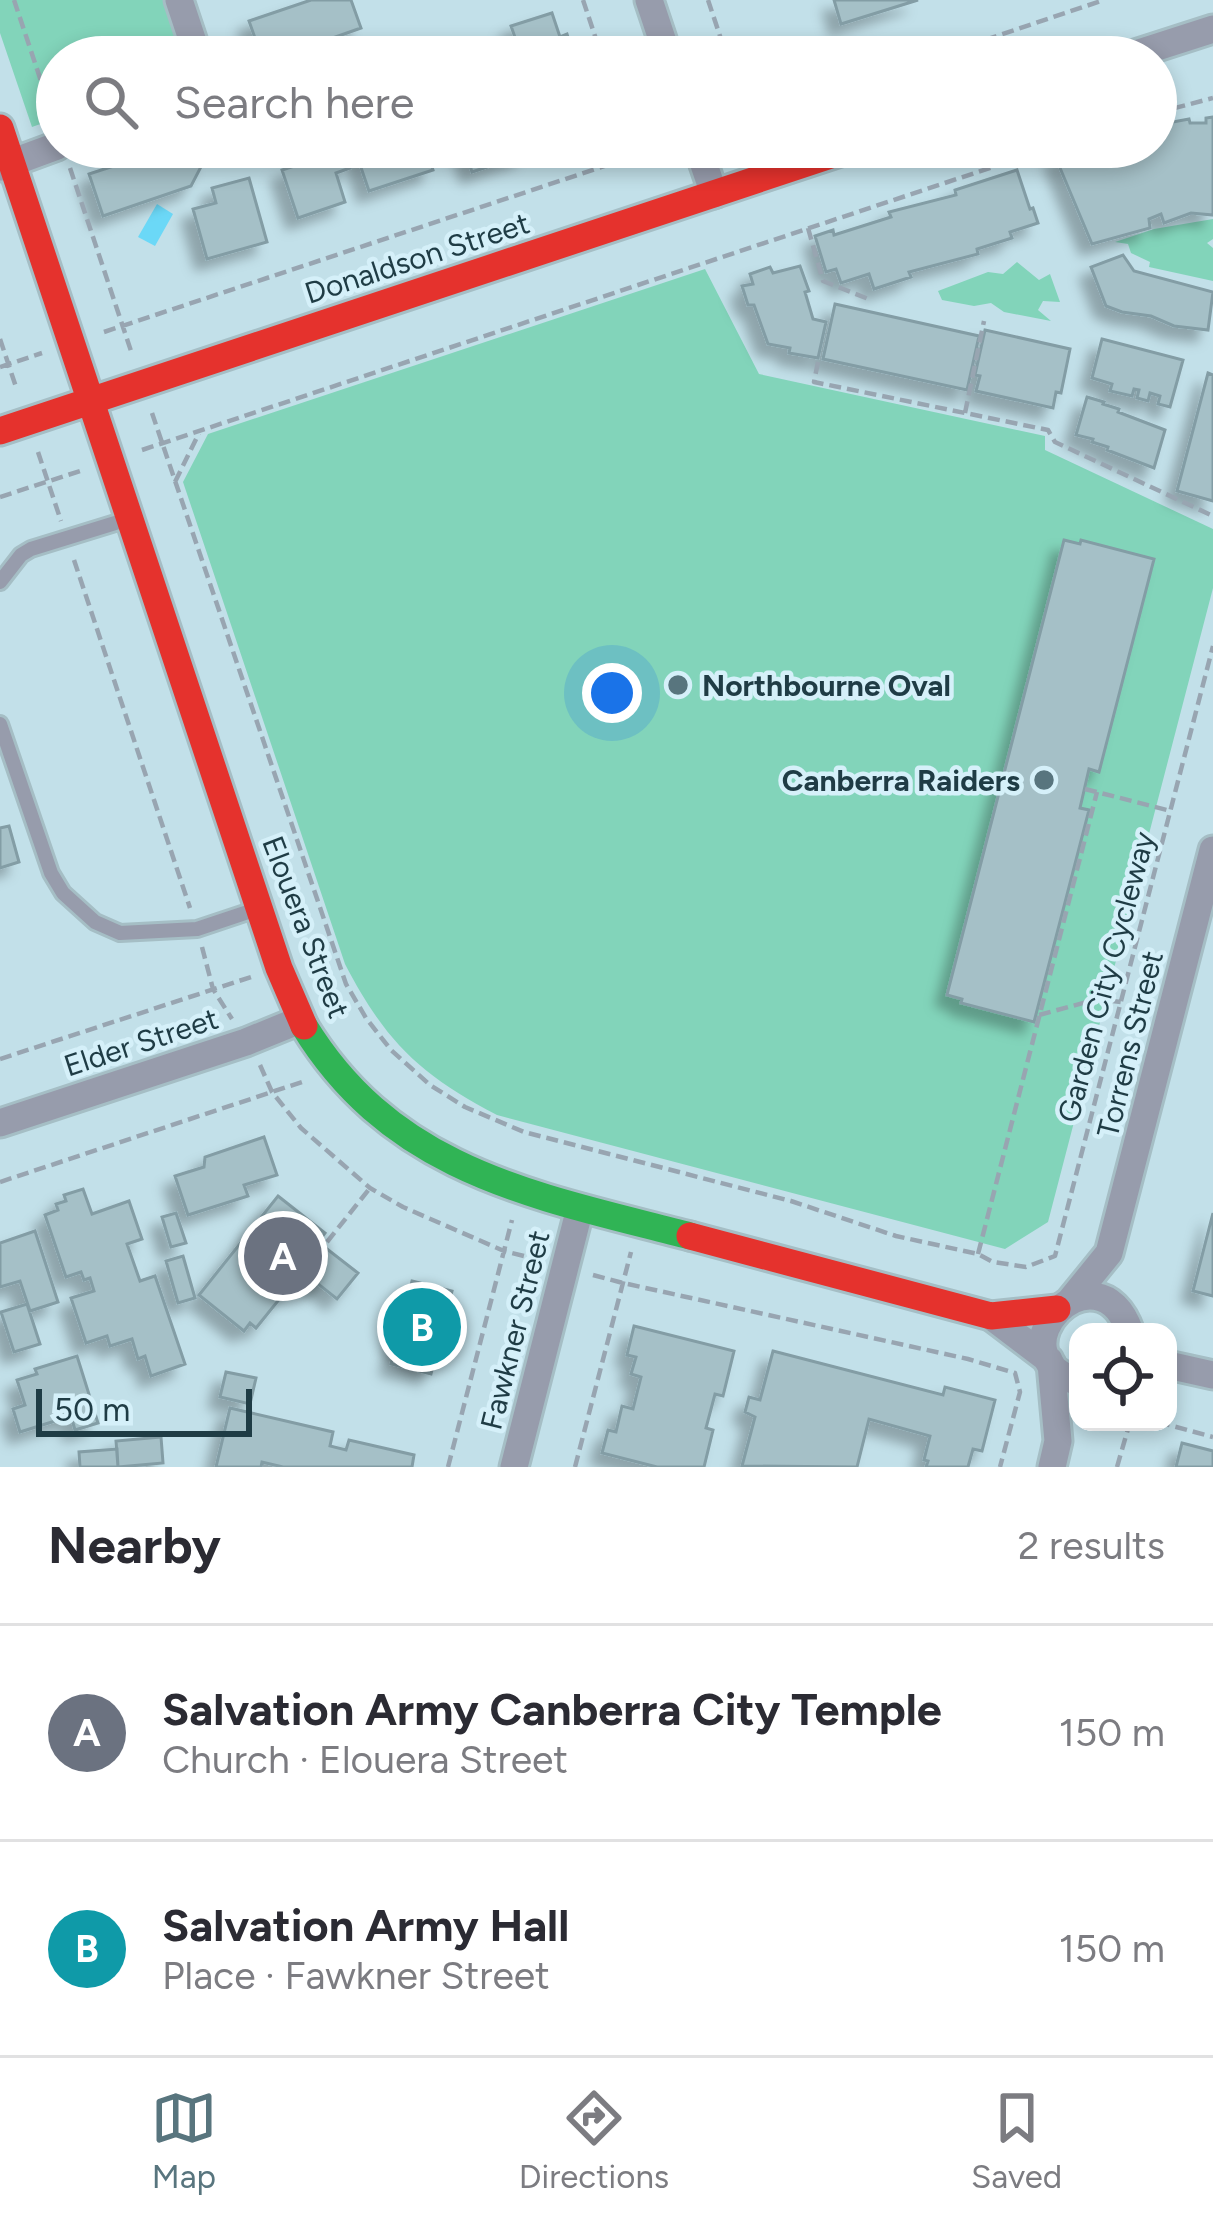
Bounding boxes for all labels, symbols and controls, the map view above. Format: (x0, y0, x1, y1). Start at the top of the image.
search box (36, 36, 1177, 168)
icon: search (78, 69, 144, 135)
text: Search here (174, 75, 414, 129)
street label: Donaldson Street (300, 204, 534, 312)
your location (582, 663, 642, 723)
place label: Northbourne Oval (702, 667, 951, 704)
marker: Northbourne Oval (665, 672, 691, 698)
place label: Canberra Raiders (782, 762, 1020, 799)
marker: Canberra Raiders (1031, 767, 1057, 793)
street label: Garden City Cycleway (1049, 827, 1163, 1126)
street label: Elouera Street (254, 831, 358, 1023)
street label: Torrens Street (1089, 947, 1171, 1141)
street label: Elder Street (59, 1000, 223, 1084)
pin: A (244, 1211, 322, 1301)
street label: Fawkner Street (472, 1227, 558, 1433)
pin: B (383, 1282, 461, 1372)
map controls (1069, 1323, 1177, 1431)
button: locate (1069, 1323, 1177, 1431)
scale bar (36, 1383, 252, 1436)
text: 50 m (54, 1390, 130, 1429)
text: Nearby (48, 1515, 221, 1576)
text: 2 results (1018, 1522, 1165, 1569)
text: Salvation Army Canberra City Temple (162, 1682, 942, 1736)
text: A (73, 1709, 101, 1756)
text: 150 m (1059, 1709, 1165, 1756)
text: Church · Elouera Street (162, 1736, 568, 1783)
text: Salvation Army Hall (162, 1898, 569, 1952)
text: B (75, 1925, 99, 1972)
text: 150 m (1059, 1925, 1165, 1972)
text: Place · Fawkner Street (162, 1952, 550, 1999)
tab: Map (151, 2085, 217, 2196)
tab: Directions (519, 2085, 669, 2196)
tab: Saved (971, 2085, 1062, 2196)

